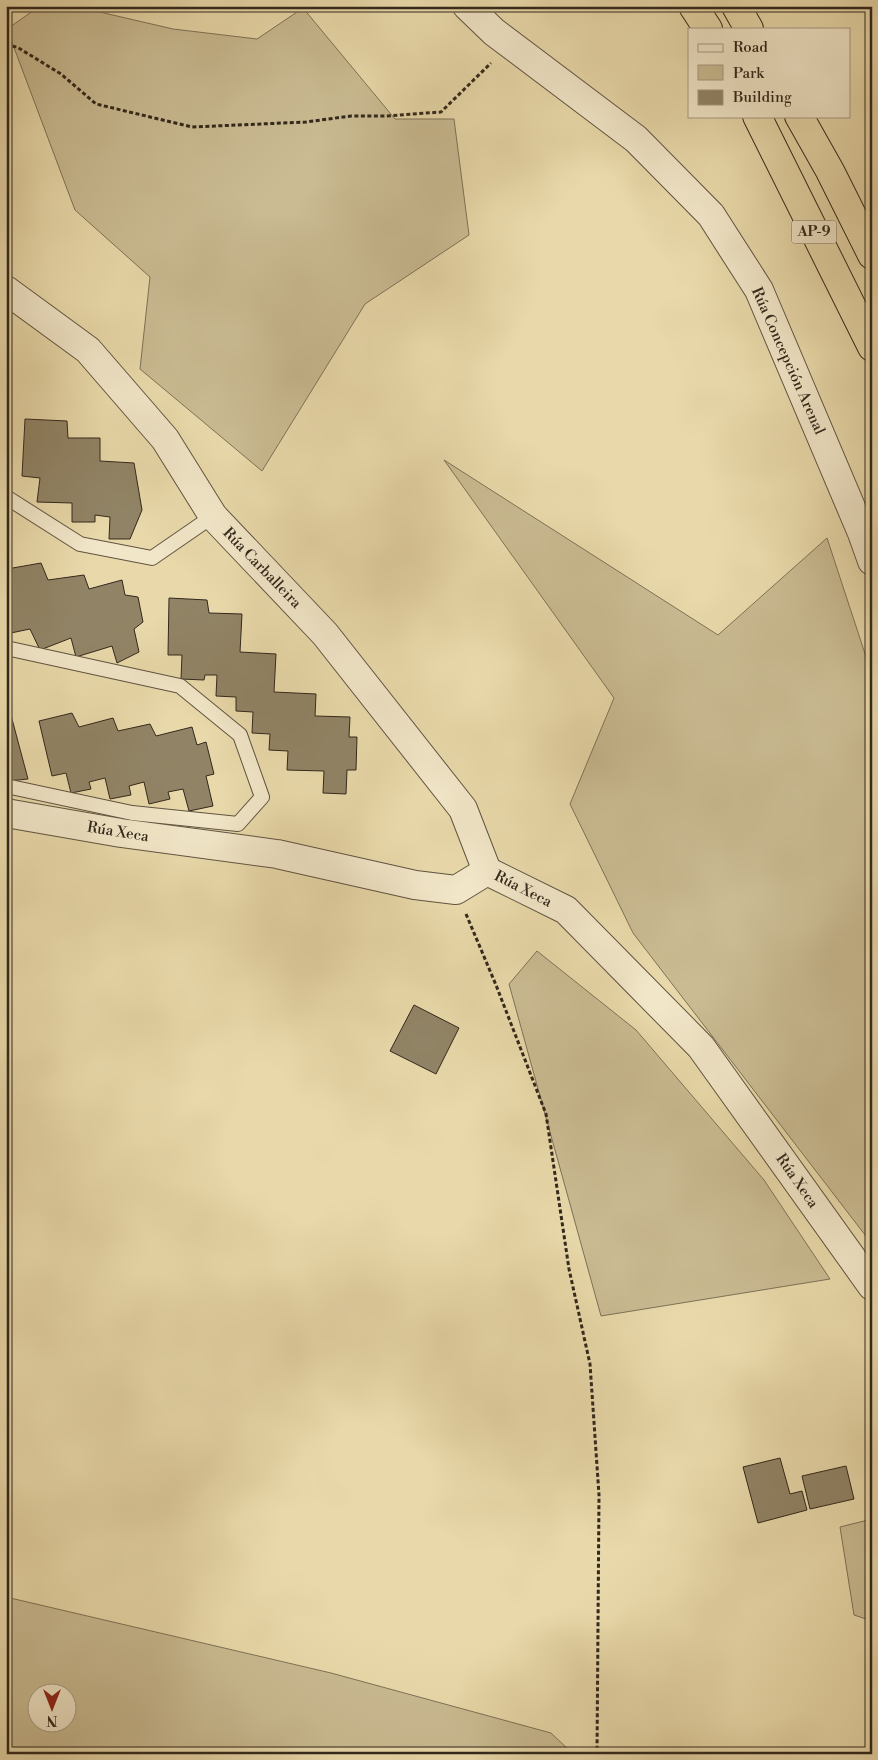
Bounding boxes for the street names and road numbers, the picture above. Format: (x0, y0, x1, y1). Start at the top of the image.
road number: AP-9 (792, 220, 836, 243)
street label: Rúa Concepción Arenal (747, 284, 829, 438)
street label: Rúa Carballeira (219, 523, 306, 613)
street label: Rúa Xeca (86, 818, 151, 846)
street label: Rúa Xeca (491, 866, 555, 912)
street label: Rúa Xeca (771, 1150, 823, 1212)

